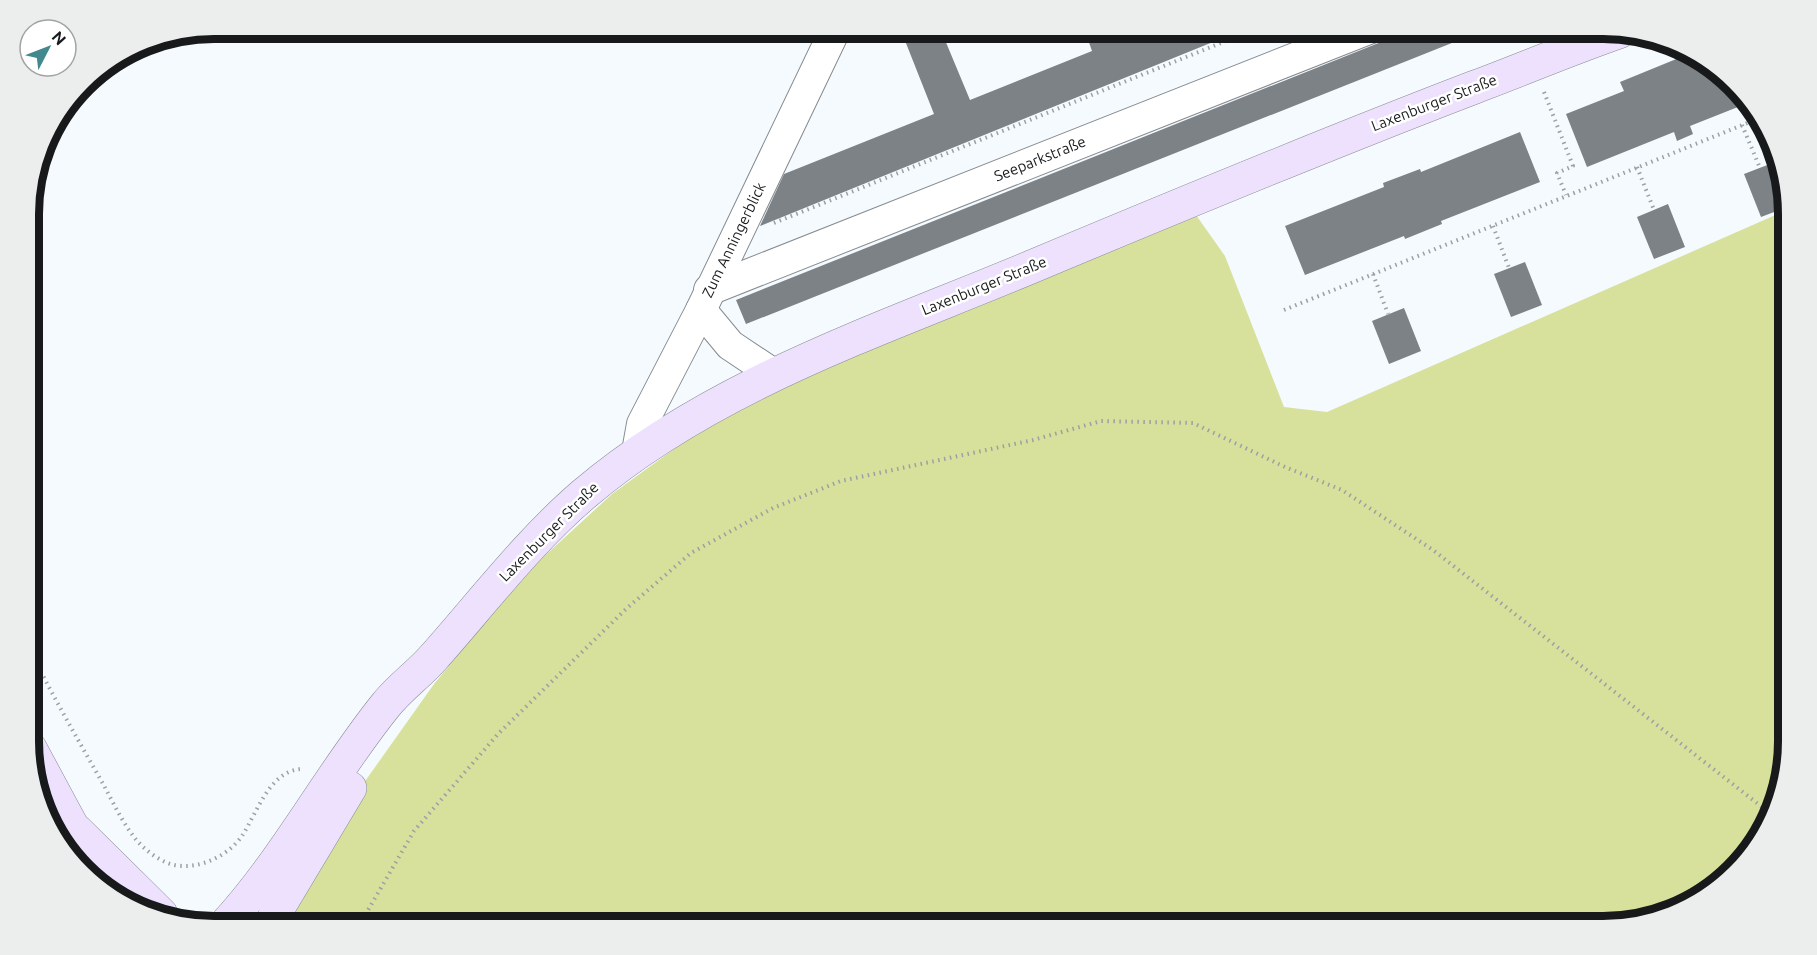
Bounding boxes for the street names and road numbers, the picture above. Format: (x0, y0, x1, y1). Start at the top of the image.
street label: Laxenburger Straße (1369, 71, 1499, 134)
street label: Seeparkstraße (992, 132, 1088, 185)
street label: Zum Anningerblick (698, 179, 769, 300)
street label: Laxenburger Straße (919, 253, 1049, 318)
street label: Laxenburger Straße (496, 479, 602, 585)

